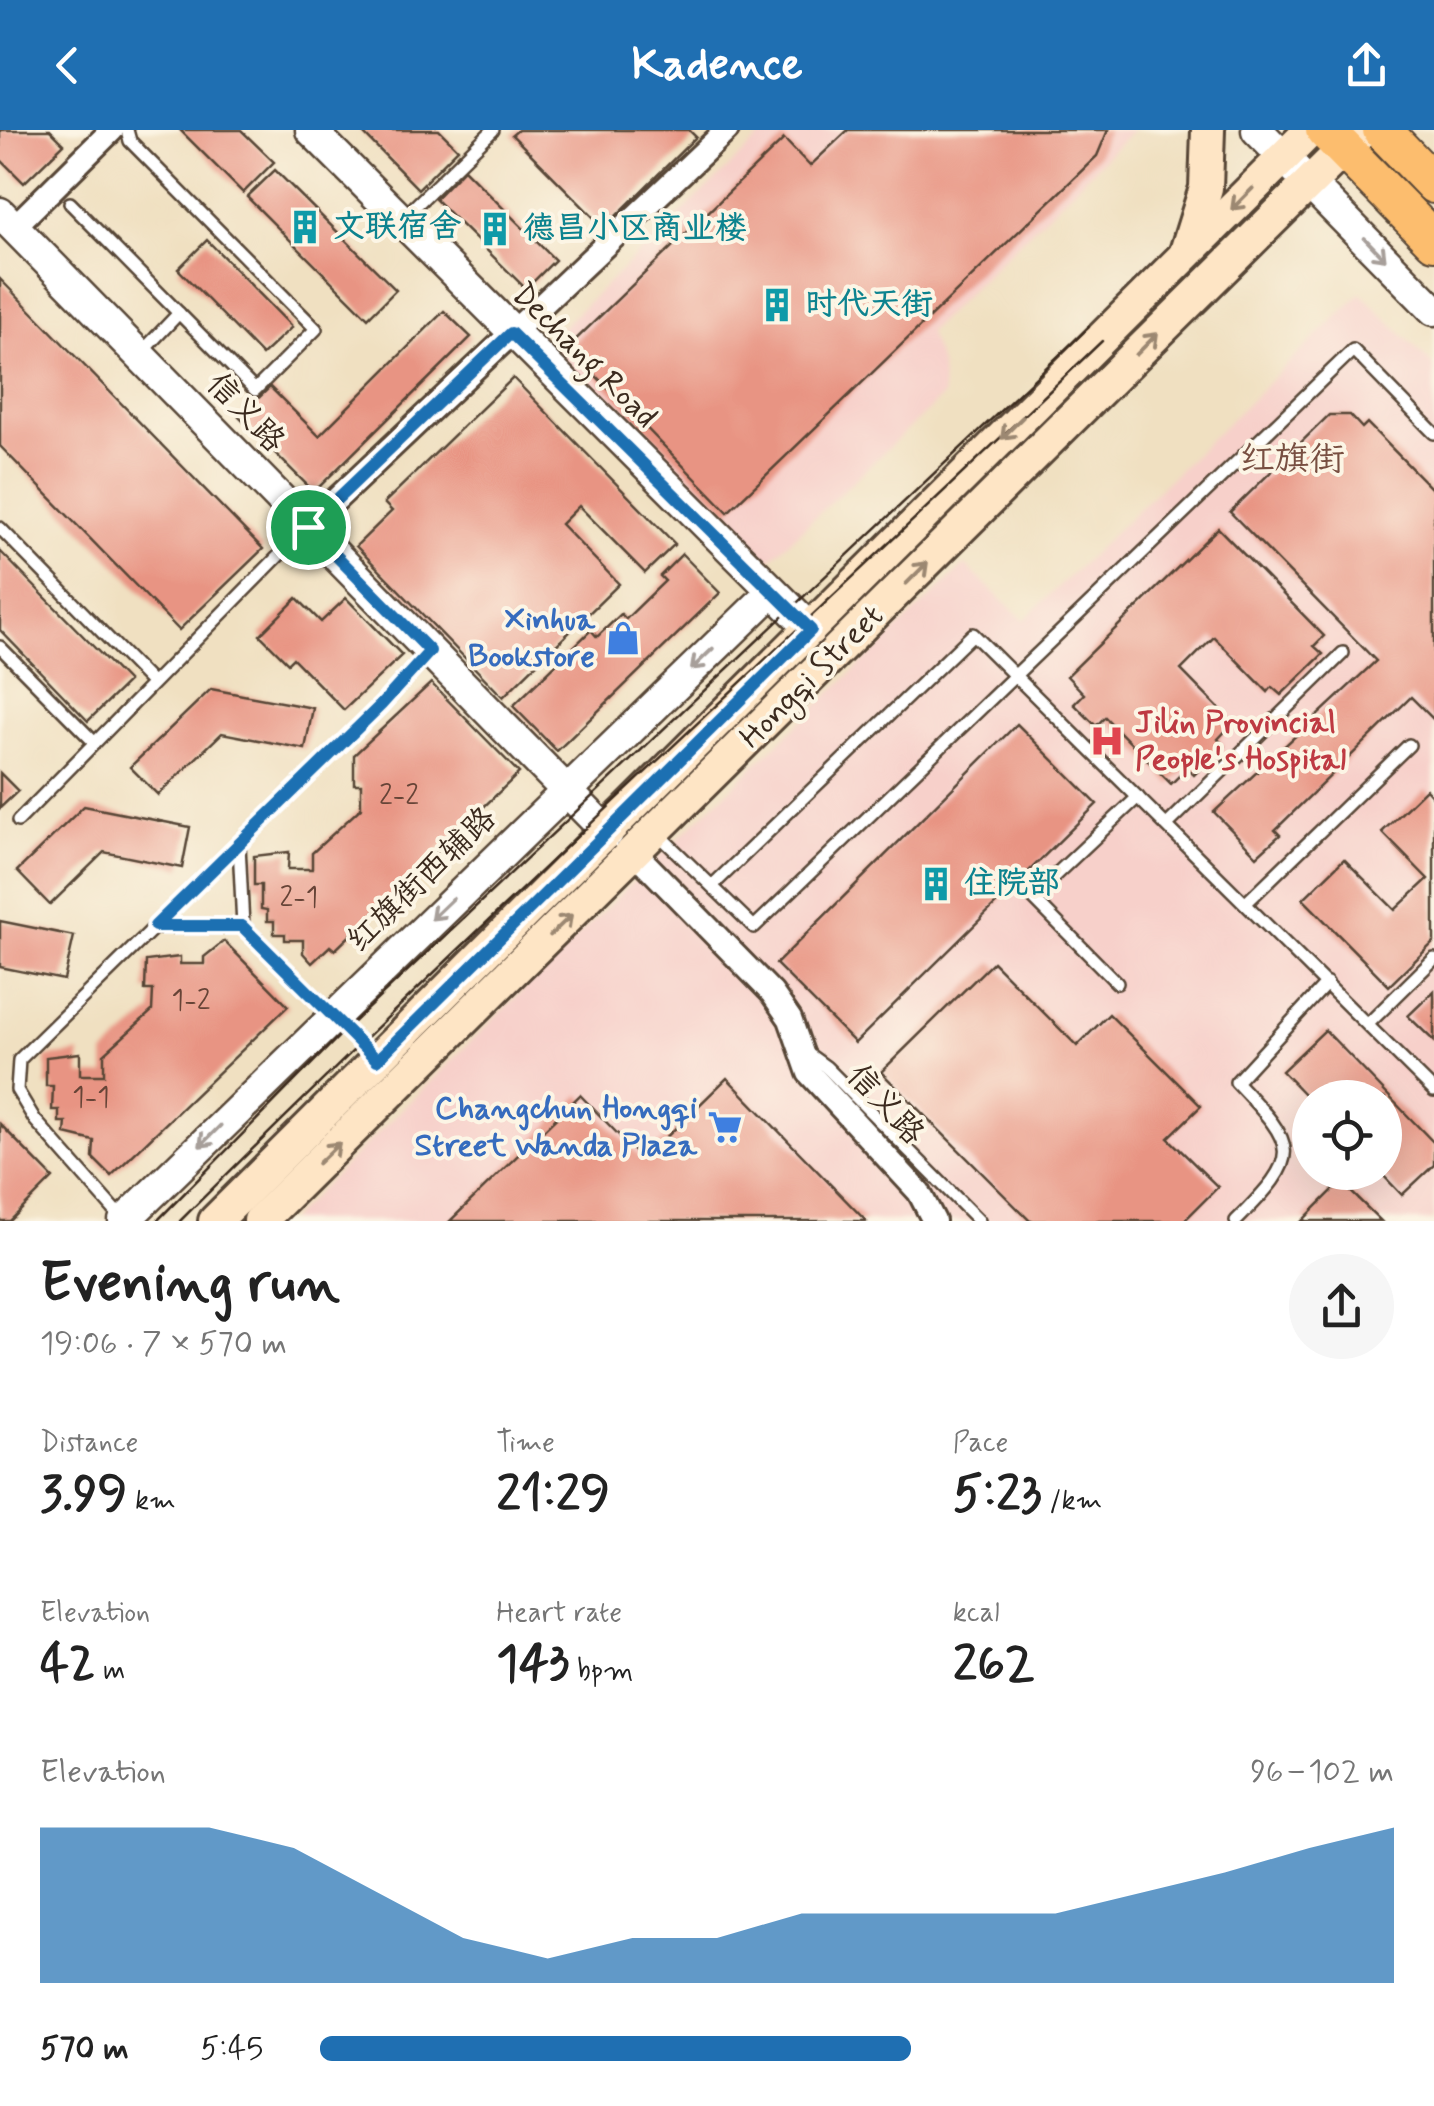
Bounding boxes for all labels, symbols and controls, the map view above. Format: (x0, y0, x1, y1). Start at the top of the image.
text: Kadence (631, 36, 803, 95)
icon: back (40, 38, 95, 93)
icon: share (1339, 38, 1394, 93)
one-way arrow (1230, 186, 1254, 210)
place label: 文联宿舍 (333, 206, 461, 248)
building icon: 文联宿舍 (286, 208, 324, 246)
place label: 德昌小区商业楼 (523, 208, 747, 250)
building icon: 德昌小区商业楼 (476, 210, 514, 248)
one-way arrow (1362, 237, 1386, 261)
street label: Dechang Road (500, 274, 666, 440)
place label: 时代天街 (805, 284, 933, 326)
building icon: 时代天街 (758, 286, 796, 324)
one-way arrow (1135, 333, 1159, 357)
street label: 信义路 (197, 364, 293, 462)
one-way arrow (1000, 416, 1024, 440)
district label: 红旗街 (1239, 437, 1345, 483)
pin (266, 485, 351, 570)
icon: arrive (281, 500, 336, 555)
one-way arrow (904, 562, 928, 586)
street label: Hongqi Street (731, 596, 895, 760)
place label: Xinhua Bookstore (468, 599, 596, 678)
shop icon: Xinhua Bookstore (604, 619, 642, 657)
one-way arrow (690, 647, 714, 671)
place label: Jilin Provincial People's Hospital (1135, 702, 1346, 781)
hospital icon: Jilin Provincial People's Hospital (1088, 722, 1126, 760)
house number: 2-2 (379, 778, 419, 815)
street label: 红旗街西辅路 (338, 798, 506, 962)
place label: 住院部 (964, 863, 1060, 905)
building icon: 住院部 (917, 865, 955, 903)
house number: 2-1 (280, 880, 318, 917)
one-way arrow (431, 897, 455, 921)
one-way arrow (549, 913, 573, 937)
house number: 1-2 (172, 983, 211, 1020)
street label: 信义路 (837, 1056, 933, 1154)
house number: 1-1 (72, 1080, 110, 1117)
map controls (1292, 1080, 1402, 1190)
button: locate (1292, 1080, 1402, 1190)
place label: Changchun Hongqi Street Wanda Plaza (415, 1088, 698, 1167)
supermarket icon: Changchun Hongqi Street Wanda Plaza (706, 1108, 744, 1146)
one-way arrow (198, 1124, 222, 1148)
one-way arrow (317, 1141, 341, 1165)
text: Evening run (40, 1249, 340, 1321)
button: share (1289, 1254, 1394, 1359)
text: 19:06 · 7 × 570 m (40, 1323, 287, 1365)
text: Distance (40, 1425, 138, 1462)
text: Time (496, 1425, 555, 1462)
text: Pace (953, 1425, 1008, 1462)
text: 3.99 (40, 1462, 127, 1528)
text: 21:29 (496, 1462, 610, 1528)
text: 5:23 (953, 1462, 1042, 1528)
text: km (127, 1483, 176, 1520)
text: /km (1042, 1483, 1102, 1520)
text: Elevation (40, 1595, 150, 1632)
text: Heart rate (496, 1595, 622, 1632)
text: kcal (953, 1595, 1000, 1632)
text: 42 (40, 1632, 96, 1698)
text: 143 (496, 1632, 569, 1698)
text: 262 (953, 1632, 1035, 1698)
text: m (96, 1653, 125, 1690)
text: bpm (569, 1653, 633, 1690)
text: Elevation (40, 1751, 166, 1793)
text: 96–102 m (1250, 1751, 1394, 1793)
text: 570 m (40, 2028, 129, 2070)
text: 5:45 (200, 2028, 263, 2070)

